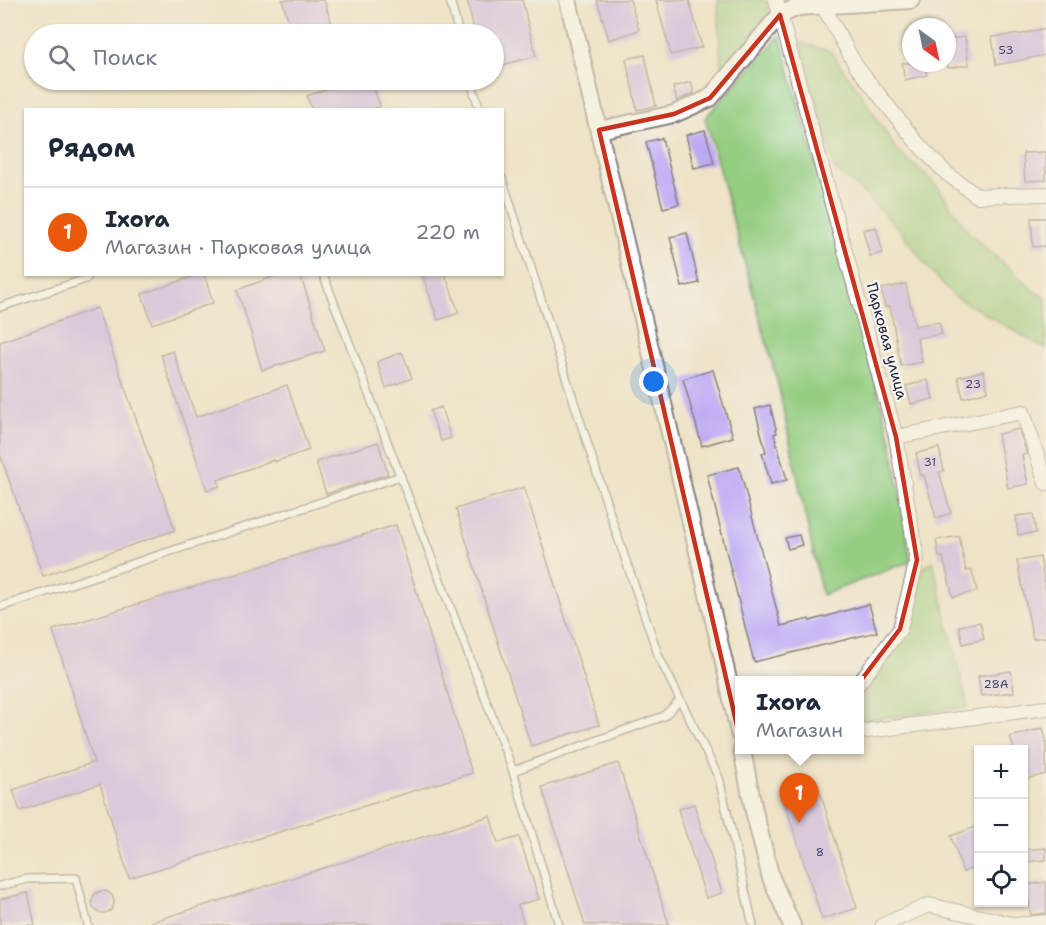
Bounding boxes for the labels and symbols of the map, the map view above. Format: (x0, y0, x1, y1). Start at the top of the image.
north arrow (902, 18, 956, 72)
house number: 53 (998, 42, 1014, 58)
street label: Парковая улица (862, 280, 912, 402)
your location (639, 367, 668, 396)
house number: 23 (965, 376, 981, 392)
house number: 31 (924, 454, 936, 470)
house number: 28А (983, 676, 1009, 692)
pin: 1 (780, 774, 818, 823)
house number: 8 (816, 844, 824, 860)

